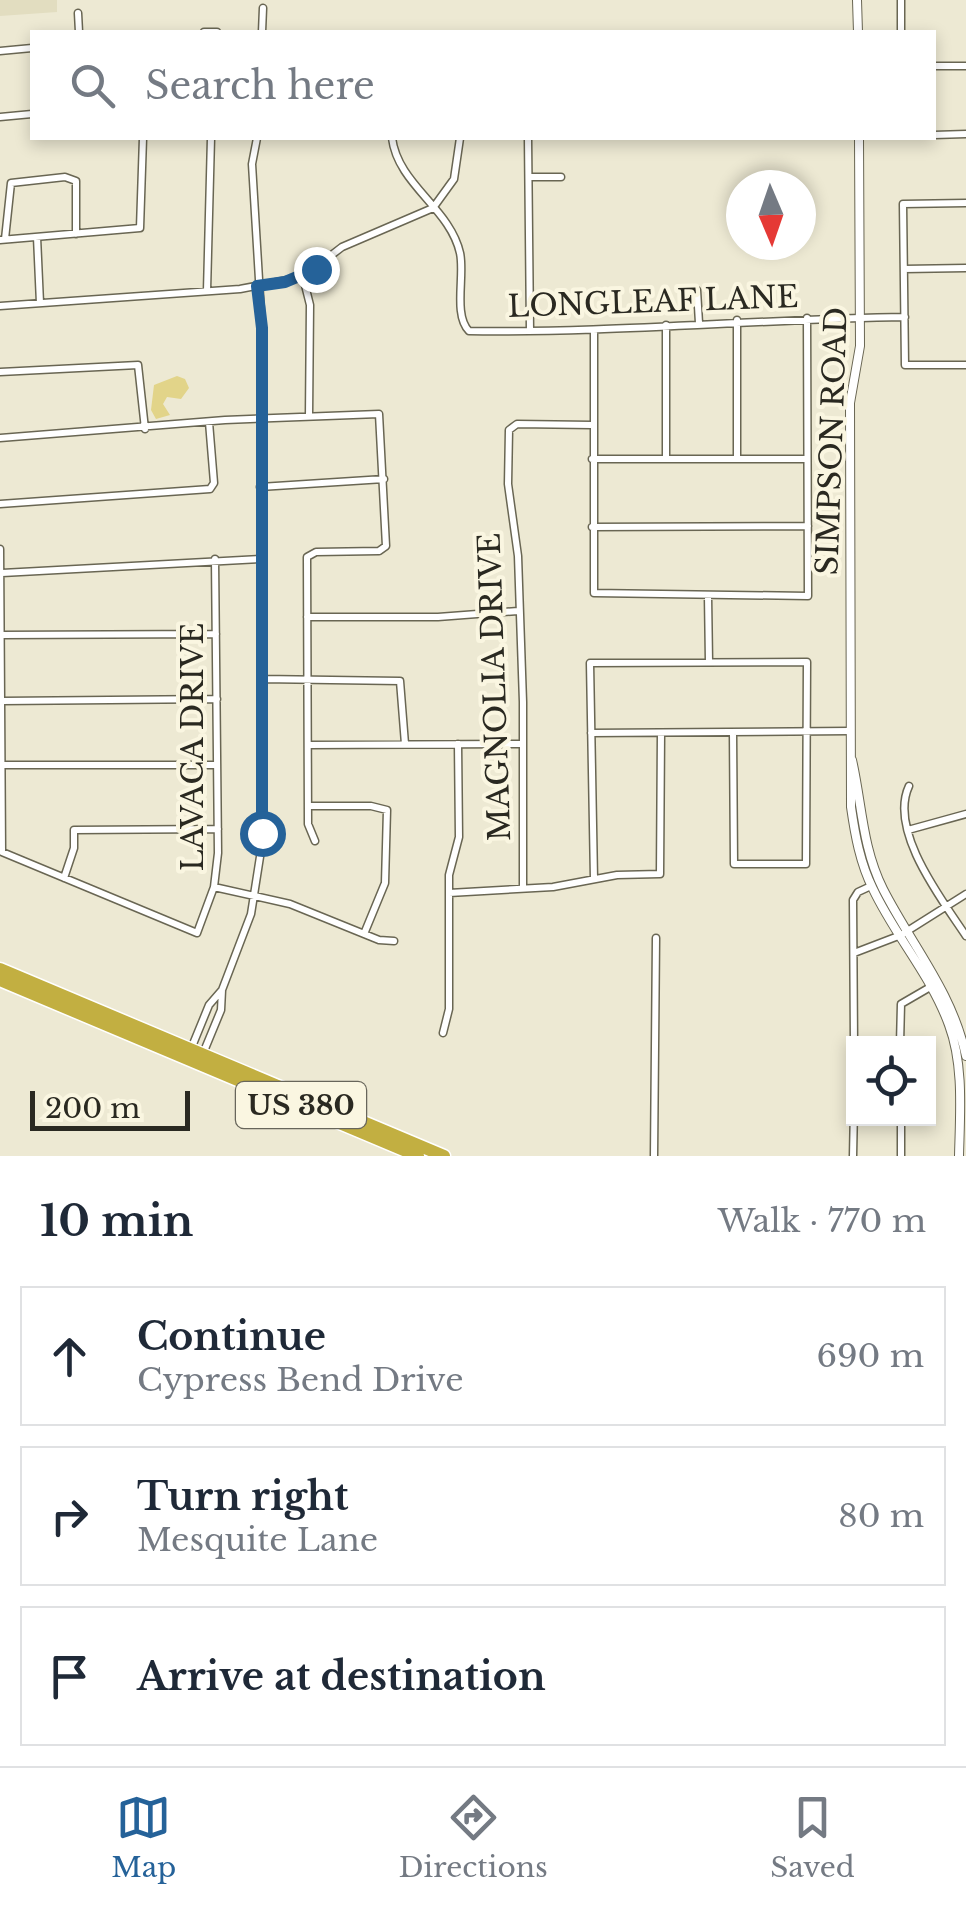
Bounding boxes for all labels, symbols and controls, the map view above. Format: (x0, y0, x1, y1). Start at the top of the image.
search box (30, 30, 936, 140)
icon: search (65, 58, 120, 113)
text: Search here (145, 62, 375, 109)
north arrow (726, 170, 816, 260)
route end (294, 247, 340, 293)
street label: LONGLEAF LANE (507, 278, 799, 325)
street label: SIMPSON ROAD (808, 306, 855, 576)
street label: MAGNOLIA DRIVE (471, 532, 518, 842)
street label: LAVACA DRIVE (174, 623, 211, 871)
route start (240, 811, 286, 857)
map controls (846, 1036, 936, 1126)
button: locate (846, 1036, 936, 1126)
road number: US 380 (236, 1082, 366, 1128)
scale bar (30, 1086, 190, 1130)
text: 200 m (45, 1091, 140, 1126)
text: 10 min (40, 1195, 193, 1247)
text: Walk · 770 m (718, 1201, 926, 1241)
text: Continue (137, 1313, 326, 1360)
icon: ahead (42, 1329, 97, 1384)
text: 690 m (816, 1336, 924, 1376)
text: Cypress Bend Drive (137, 1360, 464, 1400)
text: Turn right (137, 1473, 348, 1520)
icon: right (42, 1489, 97, 1544)
text: 80 m (838, 1496, 924, 1536)
text: Mesquite Lane (137, 1520, 378, 1560)
icon: arrive (42, 1649, 97, 1704)
text: Arrive at destination (137, 1653, 546, 1700)
tab: Map (111, 1790, 176, 1885)
tab: Directions (399, 1790, 548, 1885)
tab: Saved (770, 1790, 855, 1885)

